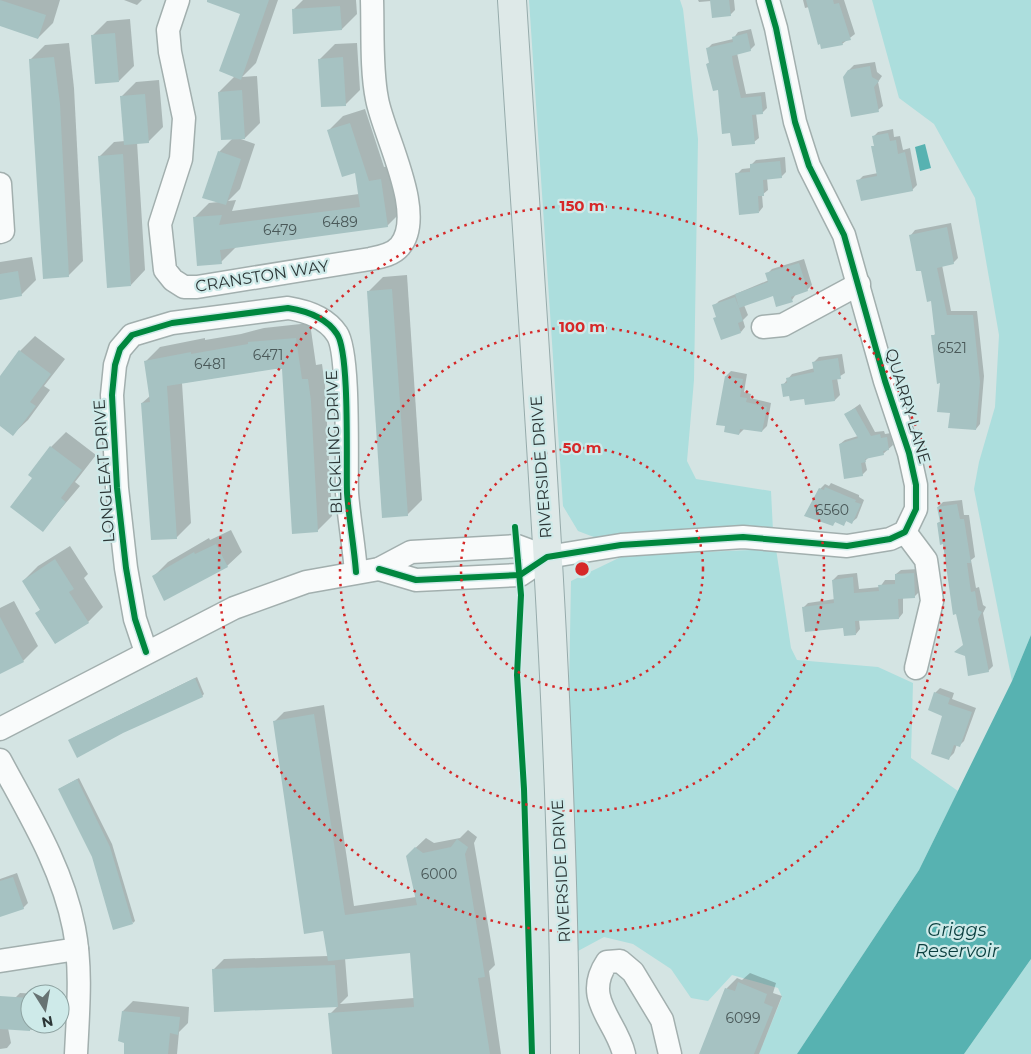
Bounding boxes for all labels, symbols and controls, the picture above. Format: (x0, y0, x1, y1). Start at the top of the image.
text: 150 m (560, 196, 604, 215)
house number: 6489 (322, 213, 358, 231)
house number: 6479 (263, 221, 297, 239)
street label: CRANSTON WAY (194, 256, 331, 296)
text: 100 m (559, 317, 605, 336)
house number: 6521 (937, 339, 967, 357)
house number: 6471 (253, 346, 283, 364)
street label: QUARRY LANE (881, 346, 935, 466)
house number: 6481 (194, 355, 226, 373)
street label: BLICKLING DRIVE (322, 370, 346, 514)
street label: RIVERSIDE DRIVE (527, 395, 555, 539)
street label: LONGLEAT DRIVE (90, 399, 118, 543)
text: 50 m (562, 438, 602, 457)
house number: 6560 (815, 501, 849, 519)
centre of rings (573, 560, 591, 578)
street label: RIVERSIDE DRIVE (548, 799, 574, 943)
house number: 6000 (421, 865, 457, 883)
water label: Griggs Reservoir (915, 919, 1000, 962)
north arrow (20, 984, 70, 1034)
house number: 6099 (726, 1009, 760, 1027)
text: N (40, 1012, 55, 1032)

